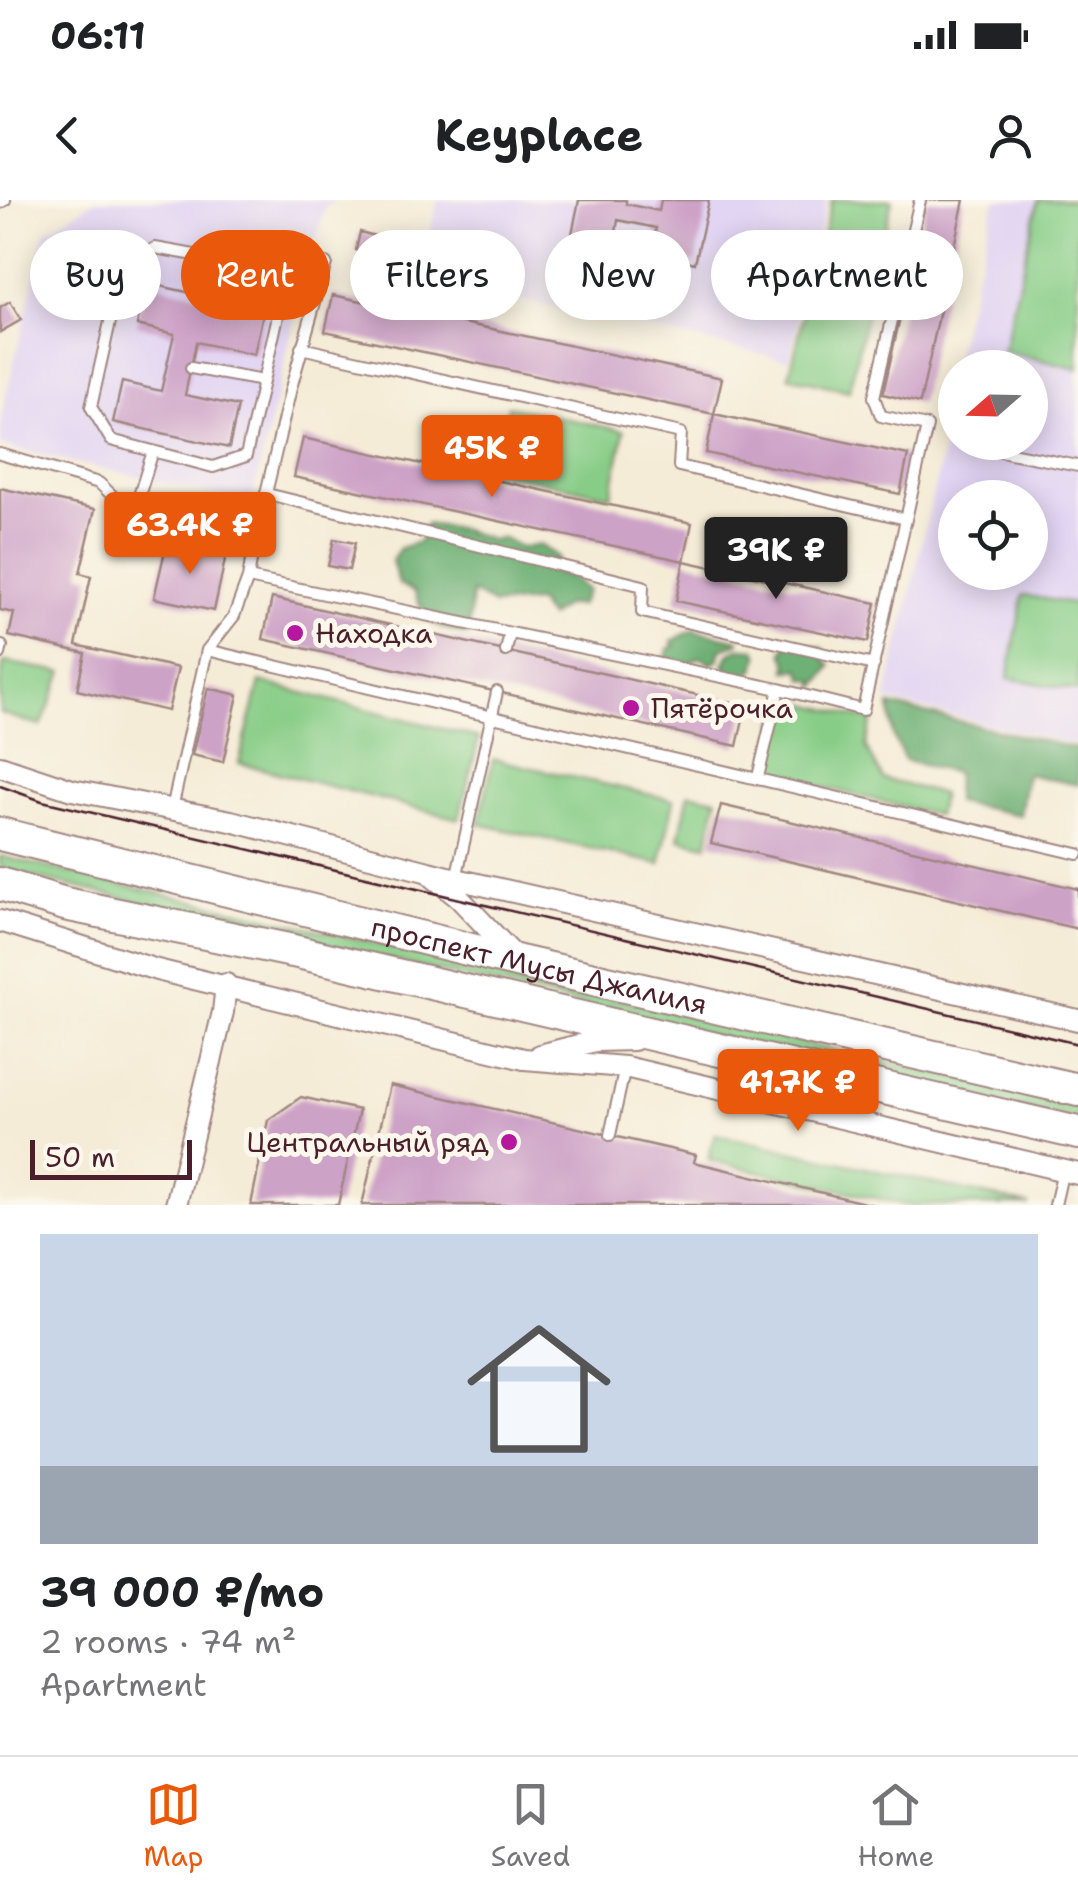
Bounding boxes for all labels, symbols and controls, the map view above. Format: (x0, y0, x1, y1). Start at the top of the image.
text: 06:11 (50, 10, 146, 61)
text: Keyplace (435, 105, 643, 165)
icon: back (40, 108, 95, 163)
icon: person (983, 108, 1038, 163)
chip: Buy (30, 230, 161, 320)
chip: Rent (181, 230, 330, 320)
chip: Filters (350, 230, 525, 320)
chip: New (545, 230, 691, 320)
chip: Apartment (711, 230, 963, 320)
north arrow (938, 350, 1048, 460)
map controls (938, 350, 1048, 590)
pin: 45K ₽ (422, 415, 562, 500)
text: 45K ₽ (444, 426, 540, 469)
button: locate (938, 480, 1048, 590)
pin: 63.4K ₽ (98, 492, 282, 577)
text: 63.4K ₽ (126, 503, 254, 546)
pin: 39K ₽ (706, 517, 846, 602)
text: 39K ₽ (726, 528, 826, 571)
place label: Находка (315, 614, 432, 652)
marker: Находка (284, 622, 306, 644)
place label: Пятёрочка (651, 689, 793, 727)
marker: Пятёрочка (620, 697, 642, 719)
street label: проспект Мусы Джалиля (367, 907, 711, 1023)
pin: 41.7K ₽ (706, 1049, 890, 1134)
text: 41.7K ₽ (740, 1060, 856, 1103)
place label: Центральный ряд (246, 1123, 489, 1161)
marker: Центральный ряд (498, 1131, 520, 1153)
scale bar (30, 1135, 192, 1180)
text: 50 m (45, 1138, 115, 1176)
icon: home (449, 1299, 629, 1479)
text: 39 000 ₽/mo (40, 1564, 324, 1620)
text: 2 rooms · 74 m² (40, 1620, 296, 1663)
text: Apartment (40, 1663, 207, 1706)
tab: Map (144, 1777, 204, 1875)
tab: Saved (491, 1777, 570, 1875)
tab: Home (857, 1777, 934, 1875)

